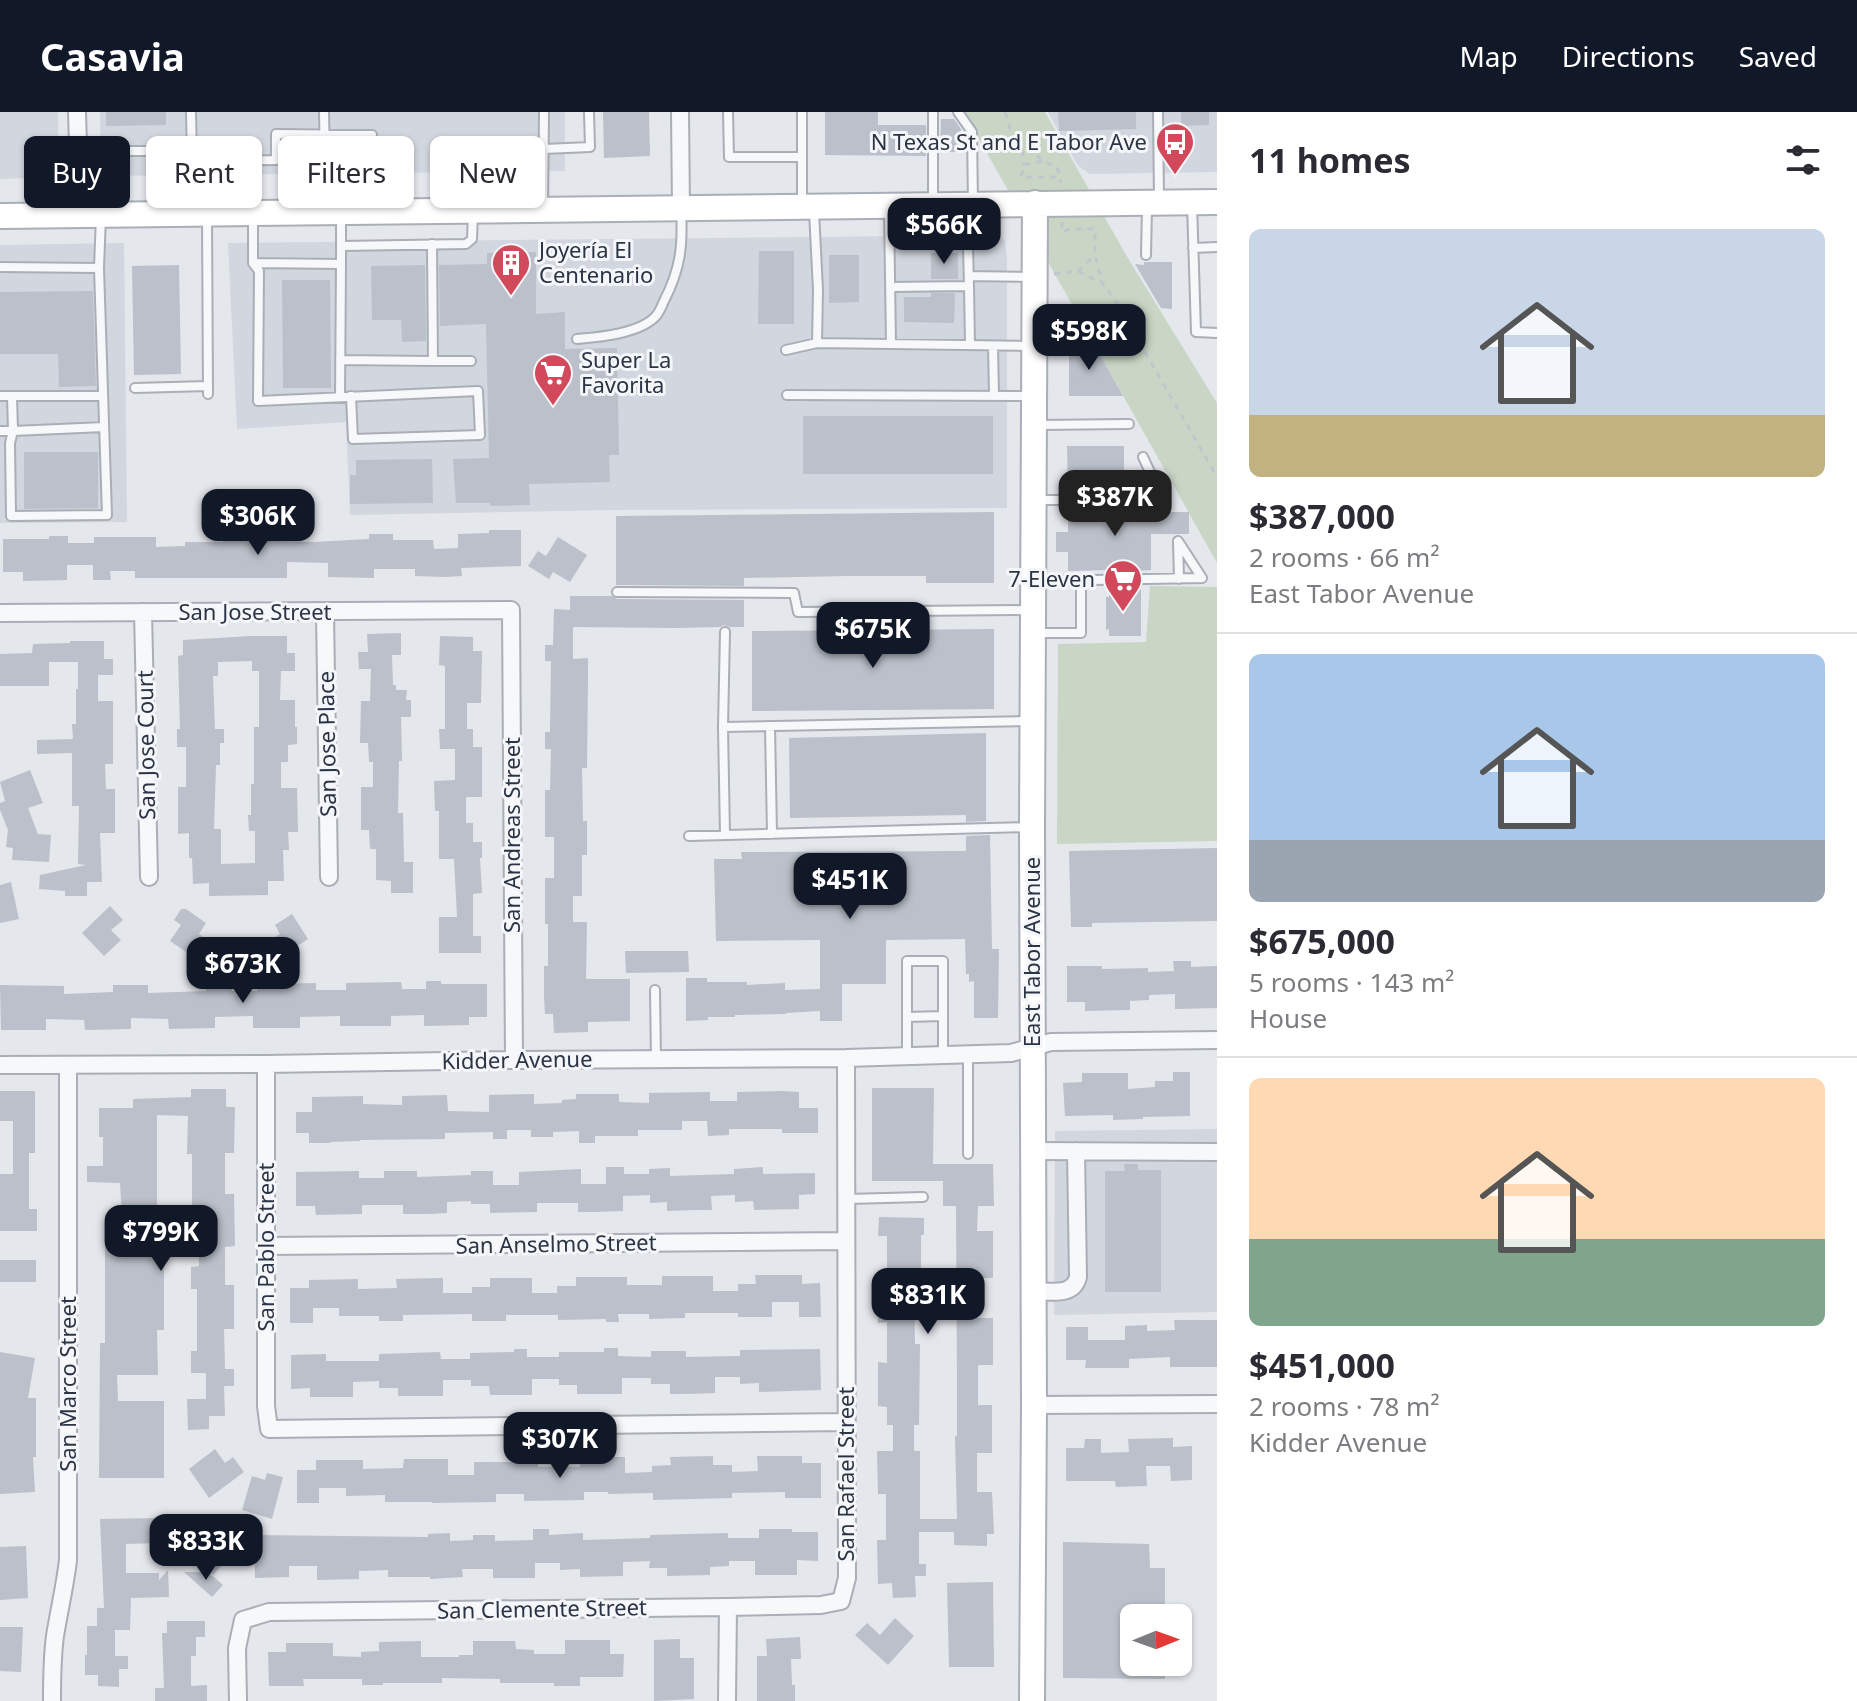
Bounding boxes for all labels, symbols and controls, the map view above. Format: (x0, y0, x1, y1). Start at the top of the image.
text: Casavia (40, 30, 185, 82)
text: Map (1459, 37, 1518, 75)
text: Directions (1562, 37, 1695, 75)
text: Saved (1739, 37, 1817, 75)
bus stop icon: N Texas St and E Tabor Ave (1154, 121, 1196, 176)
place label: N Texas St and E Tabor Ave (871, 126, 1147, 156)
chip: Buy (24, 136, 130, 208)
chip: Rent (146, 136, 262, 208)
chip: Filters (278, 136, 414, 208)
chip: New (430, 136, 545, 208)
text: 11 homes (1249, 137, 1411, 183)
icon: filters (1781, 138, 1825, 182)
pin: $566K (888, 198, 1000, 266)
text: $566K (906, 206, 982, 242)
place label: Joyería El Centenario (537, 234, 653, 289)
building icon: Joyería El Centenario (490, 242, 532, 297)
icon: home (1465, 281, 1609, 425)
pin: $598K (1033, 304, 1145, 372)
text: $598K (1051, 312, 1127, 348)
place label: Super La Favorita (581, 344, 671, 399)
supermarket icon: Super La Favorita (532, 352, 574, 407)
pin: $387K (1059, 470, 1171, 538)
text: $387K (1077, 478, 1153, 514)
pin: $306K (202, 489, 314, 557)
text: $387,000 (1249, 493, 1395, 539)
text: $306K (220, 497, 296, 533)
text: 2 rooms · 66 m² (1249, 539, 1439, 575)
supermarket icon: 7-Eleven (1102, 558, 1144, 613)
place label: 7-Eleven (1008, 563, 1095, 593)
text: East Tabor Avenue (1249, 575, 1474, 611)
street label: San Jose Street (178, 596, 332, 626)
pin: $675K (817, 602, 929, 670)
text: $675K (835, 610, 911, 646)
street label: San Jose Court (129, 670, 161, 820)
street label: San Jose Place (310, 671, 342, 817)
icon: home (1465, 706, 1609, 850)
street label: San Andreas Street (496, 737, 526, 933)
pin: $451K (794, 853, 906, 921)
street label: East Tabor Avenue (1016, 857, 1046, 1047)
text: $451K (812, 861, 888, 897)
text: $675,000 (1249, 918, 1395, 964)
pin: $673K (187, 937, 299, 1005)
text: $673K (205, 945, 281, 981)
text: 5 rooms · 143 m² (1249, 964, 1454, 1000)
text: House (1249, 1000, 1327, 1036)
street label: Kidder Avenue (441, 1043, 593, 1075)
icon: home (1465, 1130, 1609, 1274)
street label: San Pablo Street (250, 1162, 280, 1332)
pin: $799K (105, 1205, 217, 1273)
text: $799K (123, 1213, 199, 1249)
street label: San Anselmo Street (455, 1226, 657, 1260)
pin: $831K (872, 1268, 984, 1336)
text: $831K (890, 1276, 966, 1312)
street label: San Marco Street (52, 1296, 82, 1472)
text: $451,000 (1249, 1342, 1395, 1388)
street label: San Rafael Street (830, 1386, 860, 1561)
text: 2 rooms · 78 m² (1249, 1388, 1439, 1424)
pin: $307K (504, 1412, 616, 1480)
text: $307K (522, 1420, 598, 1456)
text: Kidder Avenue (1249, 1424, 1427, 1460)
pin: $833K (150, 1514, 262, 1582)
text: $833K (168, 1522, 244, 1558)
street label: San Clemente Street (437, 1591, 647, 1625)
north arrow (1120, 1604, 1192, 1676)
map controls (1120, 1604, 1192, 1676)

